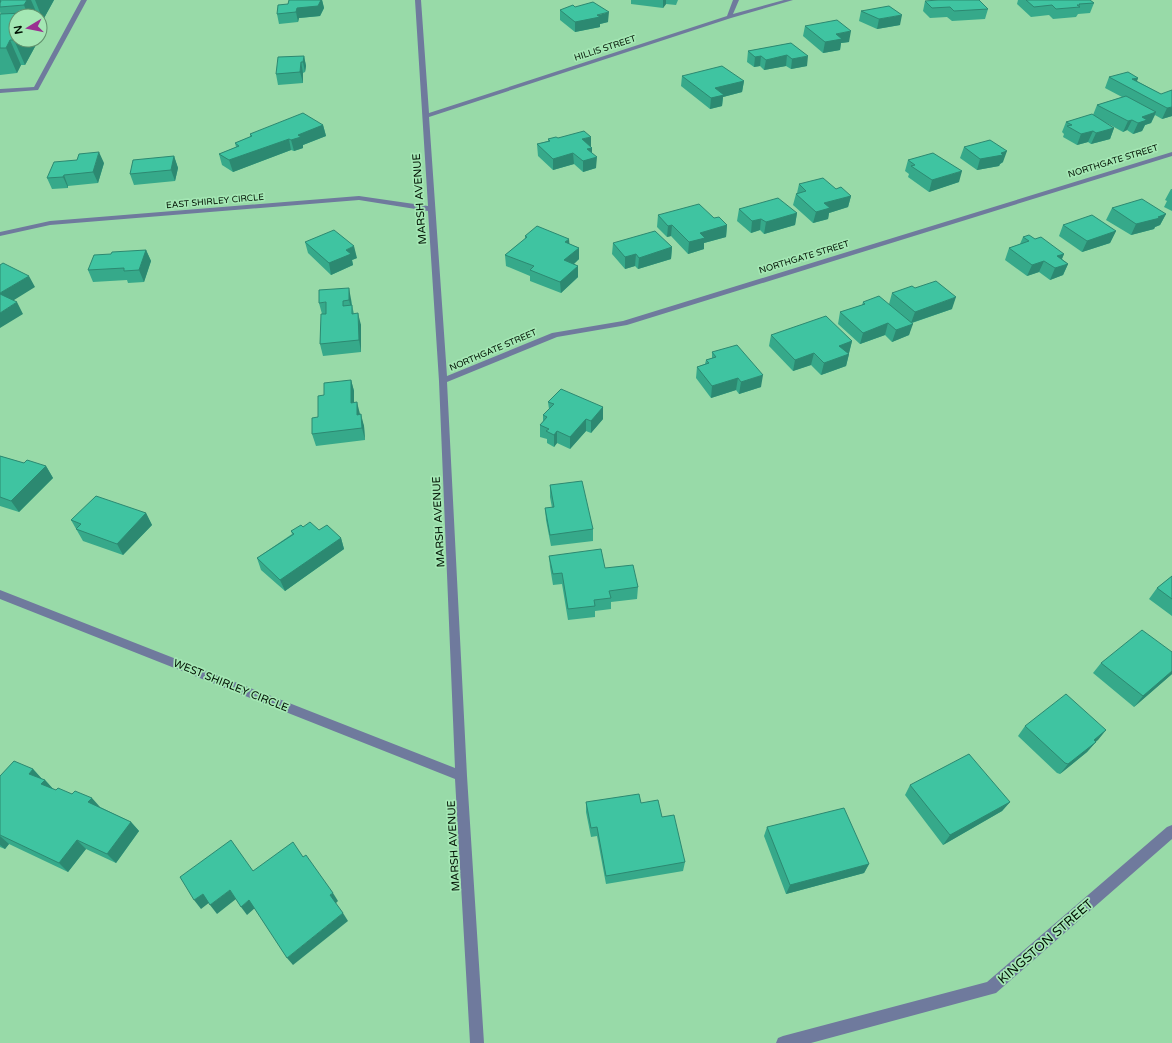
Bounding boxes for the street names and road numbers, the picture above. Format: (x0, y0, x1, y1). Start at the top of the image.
street label: HILLIS STREET (573, 33, 638, 64)
street label: NORTHGATE STREET (1067, 142, 1160, 180)
street label: MARSH AVENUE (410, 153, 429, 245)
street label: EAST SHIRLEY CIRCLE (166, 192, 265, 211)
street label: NORTHGATE STREET (758, 238, 851, 276)
street label: NORTHGATE STREET (448, 327, 539, 374)
street label: MARSH AVENUE (430, 476, 447, 568)
street label: WEST SHIRLEY CIRCLE (171, 656, 290, 715)
street label: MARSH AVENUE (445, 800, 462, 892)
street label: KINGSTON STREET (995, 896, 1097, 988)

